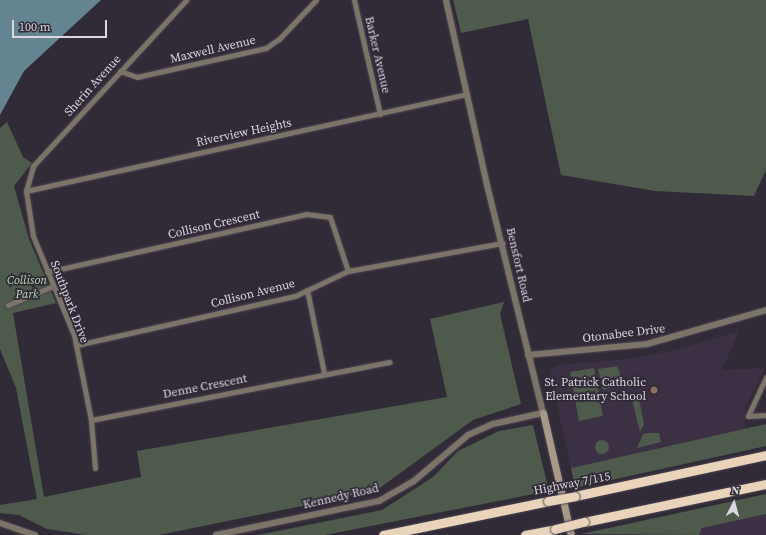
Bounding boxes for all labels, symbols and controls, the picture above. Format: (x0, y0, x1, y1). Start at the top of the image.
scale bar (14, 12, 109, 38)
street label: Barker Avenue (361, 15, 393, 95)
text: 100 m (19, 19, 51, 35)
street label: Maxwell Avenue (169, 33, 257, 67)
street label: Sherin Avenue (62, 52, 124, 120)
street label: Riverview Heights (195, 116, 293, 150)
street label: Collison Crescent (167, 207, 261, 243)
street label: Bensfort Road (502, 226, 534, 304)
street label: Southpark Drive (47, 259, 91, 345)
park label: Collison Park (7, 274, 47, 302)
street label: Collison Avenue (210, 277, 296, 311)
street label: Otonabee Drive (582, 322, 666, 346)
street label: Denne Crescent (162, 372, 248, 402)
place label: St. Patrick Catholic Elementary School (545, 376, 646, 404)
marker: St. Patrick Catholic Elementary School (649, 385, 659, 395)
street label: Highway 7/115 (532, 470, 612, 498)
street label: Kennedy Road (302, 481, 380, 513)
north arrow (714, 483, 754, 523)
text: N (731, 483, 740, 498)

